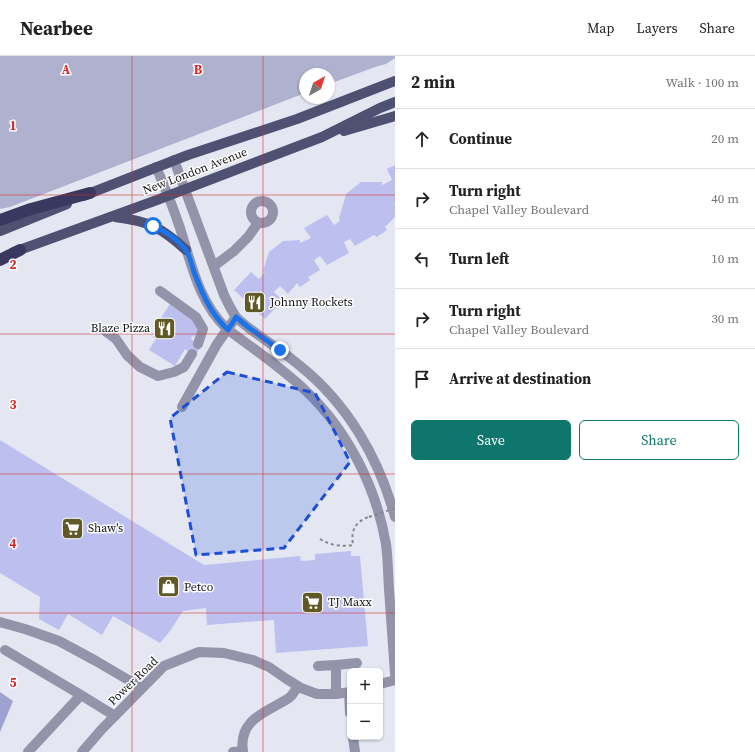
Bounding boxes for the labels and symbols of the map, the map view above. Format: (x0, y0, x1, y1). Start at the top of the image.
text: A (62, 61, 71, 78)
text: B (194, 61, 203, 78)
north arrow (299, 68, 335, 104)
text: 1 (9, 117, 17, 134)
street label: New London Avenue (141, 144, 249, 198)
route start (144, 217, 162, 235)
text: 2 (9, 256, 17, 273)
restaurant icon: Johnny Rockets (241, 289, 267, 315)
place label: Johnny Rockets (269, 294, 353, 310)
restaurant icon: Blaze Pizza (152, 315, 178, 341)
place label: Blaze Pizza (91, 320, 151, 336)
route end (271, 341, 289, 359)
text: 3 (9, 396, 17, 413)
supermarket icon: Shaw's (59, 515, 85, 541)
place label: Shaw's (88, 520, 123, 536)
text: 4 (9, 535, 17, 552)
shop icon: Petco (155, 574, 181, 600)
place label: Petco (184, 579, 214, 595)
supermarket icon: TJ Maxx (299, 589, 325, 615)
place label: TJ Maxx (328, 594, 373, 610)
street label: Power Road (105, 653, 162, 709)
text: 5 (9, 674, 17, 691)

